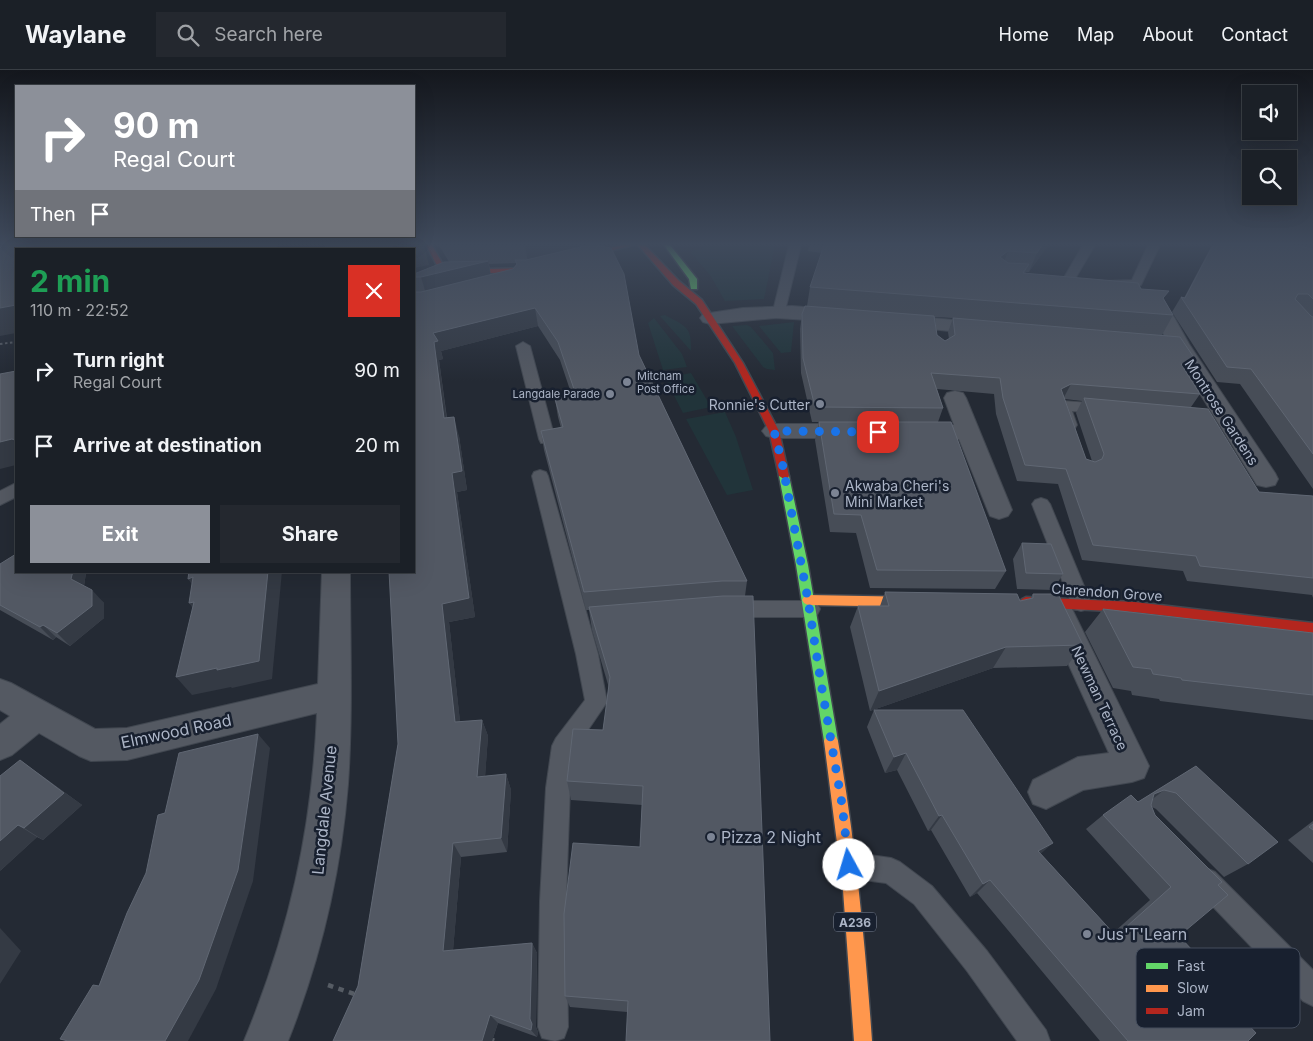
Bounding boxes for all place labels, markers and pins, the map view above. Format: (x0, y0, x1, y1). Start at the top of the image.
place label: Mitcham Post Office (637, 369, 695, 396)
marker: Mitcham Post Office (621, 376, 633, 388)
place label: Langdale Parade (513, 387, 600, 401)
marker: Langdale Parade (604, 388, 616, 400)
place label: Ronnie's Cutter (709, 396, 810, 413)
marker: Ronnie's Cutter (814, 398, 826, 410)
pin (857, 411, 899, 453)
place label: Akwaba Cheri's Mini Market (845, 477, 949, 510)
marker: Akwaba Cheri's Mini Market (829, 487, 841, 499)
place label: Pizza 2 Night (721, 827, 821, 847)
marker: Pizza 2 Night (705, 831, 717, 843)
place label: Jus'T'Learn (1097, 924, 1187, 944)
marker: Jus'T'Learn (1081, 928, 1093, 940)

